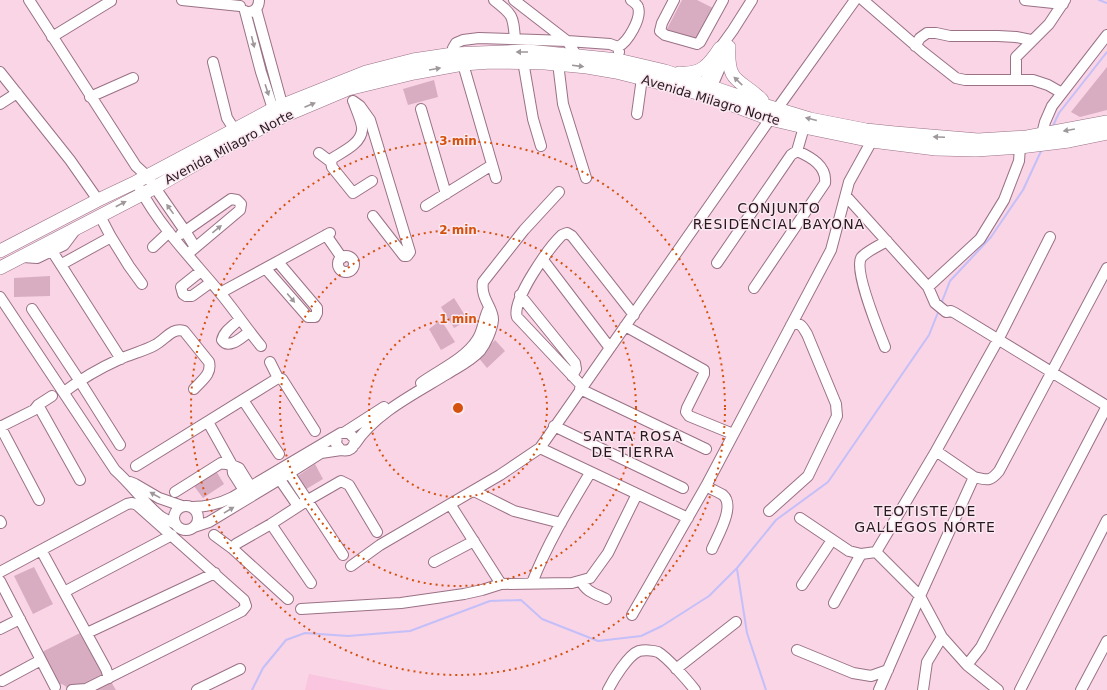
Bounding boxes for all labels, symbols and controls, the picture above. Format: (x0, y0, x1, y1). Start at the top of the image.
one-way arrow (250, 36, 256, 48)
one-way arrow (515, 49, 528, 55)
one-way arrow (572, 62, 584, 69)
one-way arrow (429, 66, 441, 72)
street label: Avenida Milagro Norte (640, 72, 782, 128)
one-way arrow (733, 77, 743, 86)
one-way arrow (264, 85, 270, 97)
one-way arrow (305, 101, 317, 107)
street label: Avenida Milagro Norte (162, 107, 296, 187)
one-way arrow (805, 115, 817, 121)
one-way arrow (1063, 127, 1075, 133)
text: 3 min (439, 134, 477, 148)
one-way arrow (933, 134, 946, 141)
district label: CONJUNTO RESIDENCIAL BAYONA (693, 200, 865, 232)
one-way arrow (116, 201, 127, 208)
one-way arrow (166, 204, 174, 214)
text: 2 min (439, 223, 477, 237)
one-way arrow (211, 225, 222, 234)
one-way arrow (287, 293, 296, 304)
text: 1 min (439, 312, 477, 326)
centre of rings (451, 401, 465, 415)
district label: SANTA ROSA DE TIERRA (583, 428, 683, 460)
one-way arrow (149, 492, 161, 499)
district label: TEOTISTE DE GALLEGOS NORTE (854, 503, 996, 535)
one-way arrow (223, 506, 235, 513)

